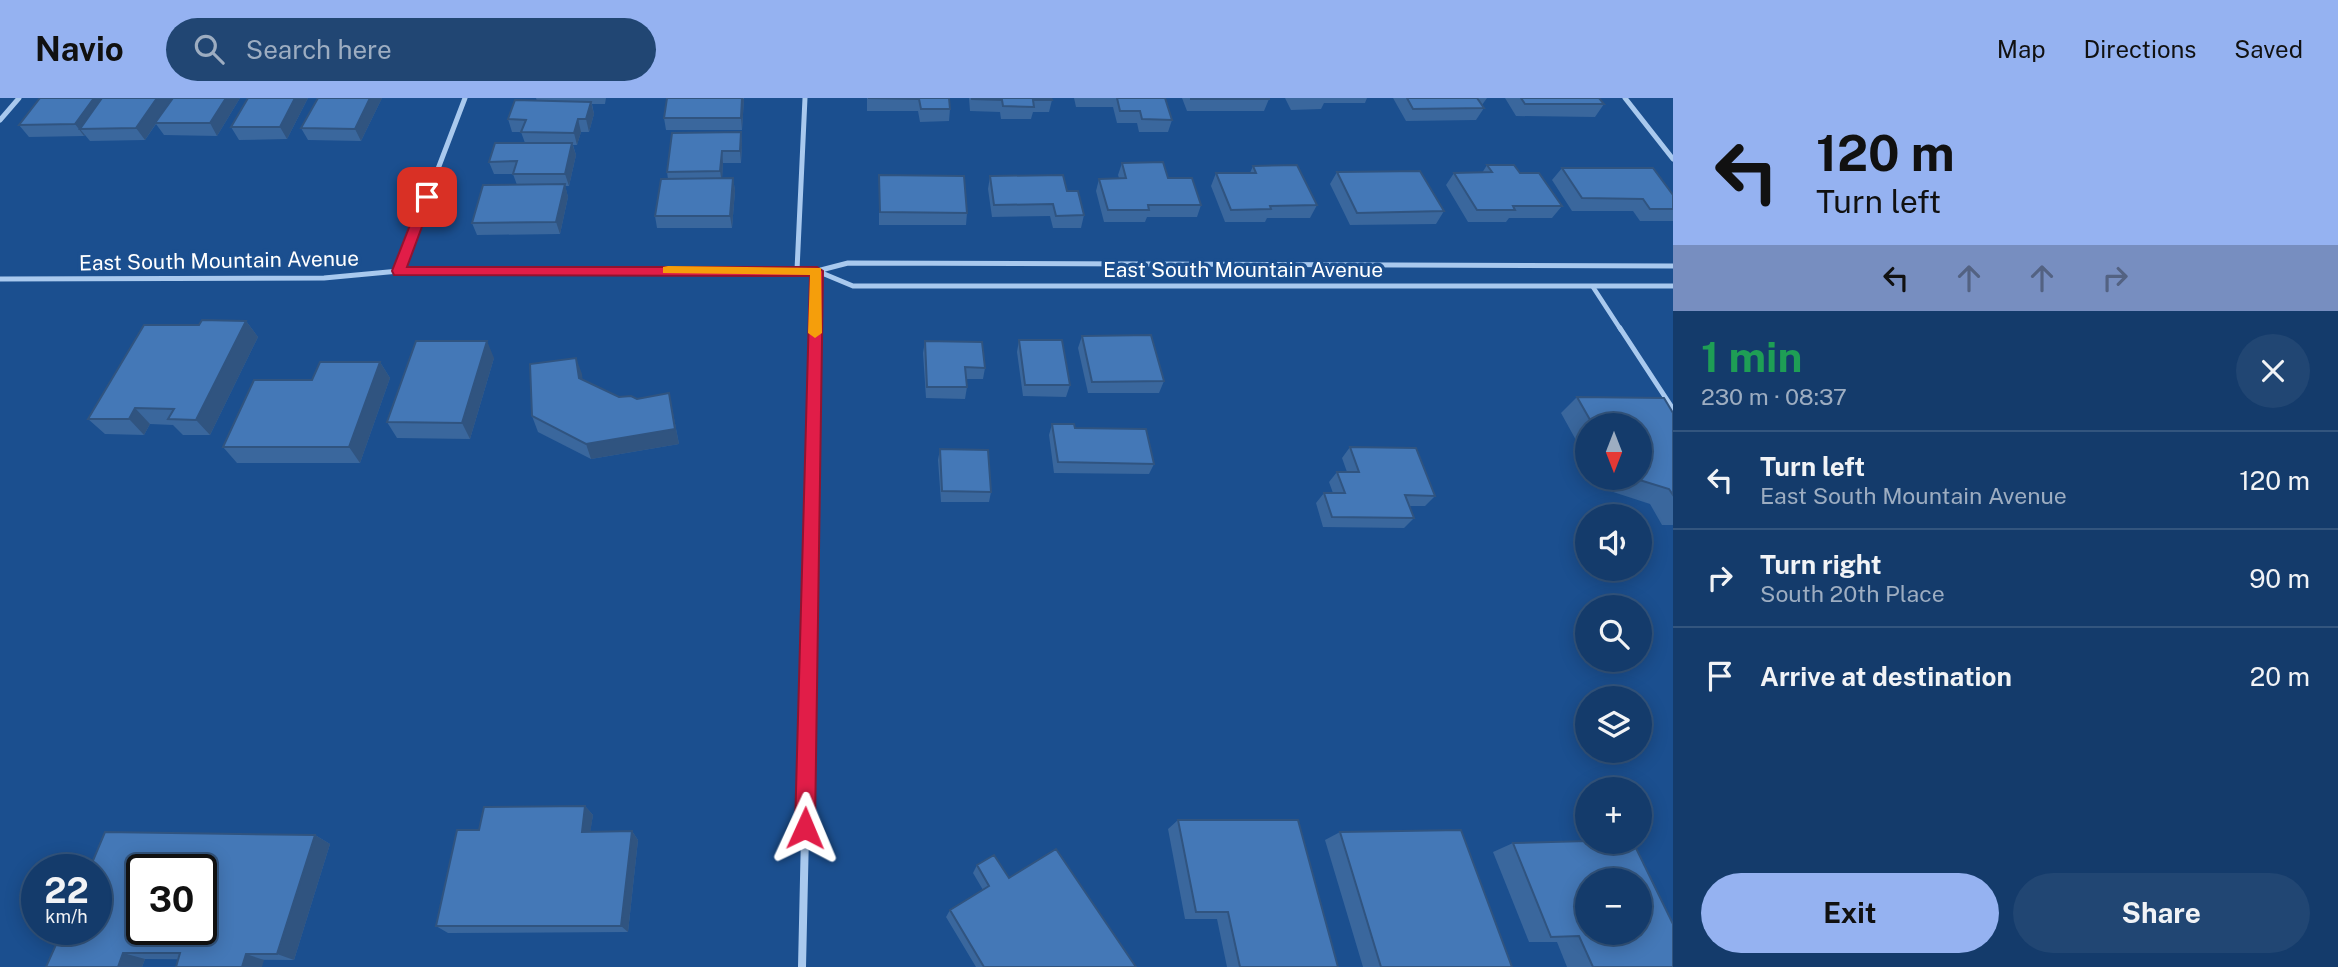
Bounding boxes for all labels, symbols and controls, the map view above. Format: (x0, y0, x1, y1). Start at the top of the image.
search box (166, 18, 656, 81)
text: Navio (35, 30, 124, 68)
icon: search (190, 30, 228, 68)
text: Search here (246, 34, 392, 65)
text: Map (1997, 35, 2046, 63)
text: Directions (2084, 35, 2196, 63)
text: Saved (2234, 35, 2303, 63)
text: 120 m (1816, 124, 1955, 182)
icon: left (1701, 126, 1792, 217)
pin (397, 167, 457, 227)
icon: arrive (408, 178, 446, 216)
text: Turn left (1816, 183, 1941, 220)
street label: East South Mountain Avenue (79, 246, 359, 275)
street label: East South Mountain Avenue (1103, 257, 1383, 282)
icon: left (1877, 259, 1915, 297)
icon: ahead (1950, 259, 1988, 297)
icon: ahead (2023, 259, 2061, 297)
icon: right (2096, 259, 2134, 297)
text: 1 min (1701, 332, 1802, 381)
button: close (2236, 334, 2310, 408)
text: 230 m · 08:37 (1701, 383, 1847, 410)
north arrow (1575, 413, 1652, 490)
map controls (1575, 413, 1652, 945)
text: Turn left (1760, 451, 1865, 482)
icon: left (1701, 461, 1739, 499)
text: 120 m (2239, 465, 2310, 496)
text: East South Mountain Avenue (1760, 482, 2067, 509)
button: sound (1575, 504, 1652, 581)
text: Turn right (1760, 549, 1882, 580)
icon: right (1701, 559, 1739, 597)
text: 90 m (2249, 563, 2310, 594)
text: South 20th Place (1760, 580, 1945, 607)
button: search (1575, 595, 1652, 672)
icon: arrive (1701, 657, 1739, 695)
text: Arrive at destination (1760, 661, 2012, 692)
text: 20 m (2250, 661, 2310, 692)
button: layers (1575, 686, 1652, 763)
button: + (1575, 777, 1652, 854)
position arrow (768, 791, 842, 865)
speed limit sign: 30 (126, 854, 217, 945)
button: − (1575, 868, 1652, 945)
text: 22 (44, 870, 89, 911)
button: Exit (1701, 873, 1999, 953)
button: Share (2013, 873, 2310, 953)
text: km/h (45, 906, 88, 927)

